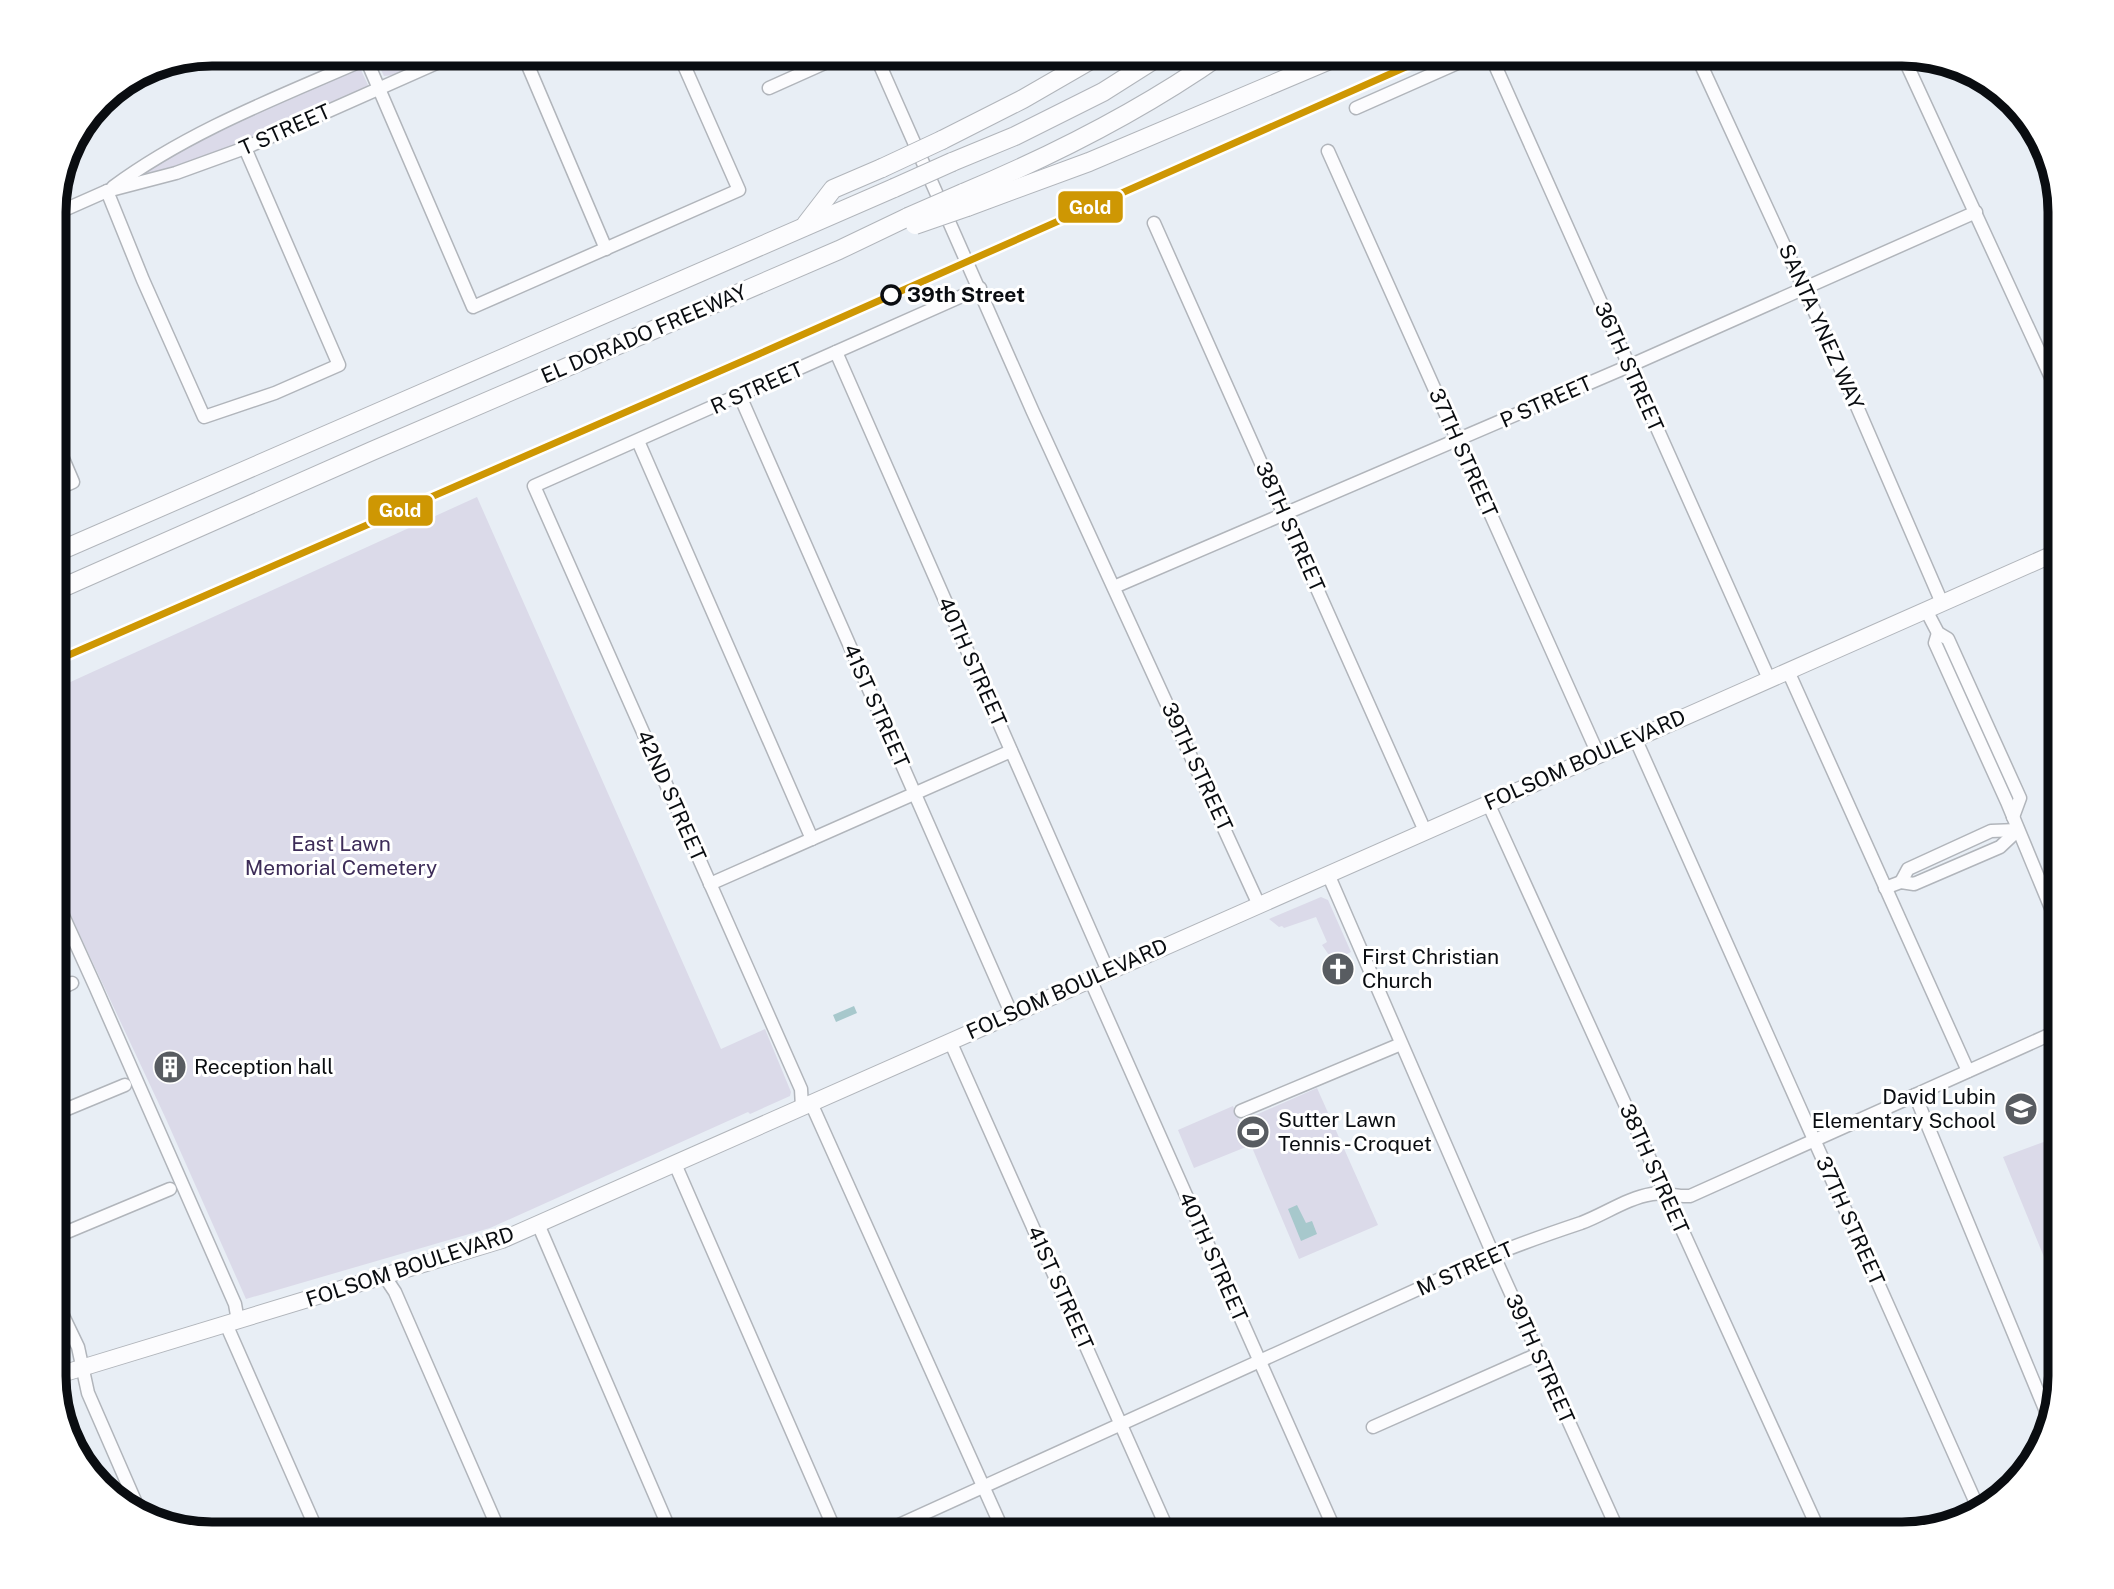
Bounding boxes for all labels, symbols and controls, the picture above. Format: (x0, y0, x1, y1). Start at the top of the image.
street label: T STREET (235, 98, 334, 161)
line badge: Gold (1057, 190, 1124, 224)
text: Gold (1069, 196, 1111, 218)
street label: SANTA YNEZ WAY (1774, 240, 1869, 414)
street label: EL DORADO FREEWAY (537, 279, 751, 388)
place label: 39th Street (907, 282, 1025, 307)
marker: 39th Street (881, 285, 901, 305)
street label: 36TH STREET (1590, 298, 1669, 435)
street label: R STREET (707, 356, 807, 419)
street label: P STREET (1496, 370, 1596, 433)
street label: 37TH STREET (1424, 384, 1503, 521)
street label: 38TH STREET (1251, 458, 1330, 596)
line badge: Gold (367, 494, 434, 527)
text: Gold (379, 499, 421, 521)
street label: 40TH STREET (933, 593, 1012, 730)
street label: 41ST STREET (838, 640, 915, 771)
street label: 39TH STREET (1157, 698, 1238, 835)
street label: FOLSOM BOULEVARD (1480, 704, 1689, 815)
street label: 42ND STREET (631, 726, 711, 865)
park label: East Lawn Memorial Cemetery (245, 831, 437, 880)
street label: FOLSOM BOULEVARD (962, 933, 1171, 1044)
place label: First Christian Church (1362, 944, 1499, 993)
church icon: First Christian Church (1319, 950, 1357, 988)
building icon: Reception hall (151, 1048, 189, 1086)
place label: Reception hall (194, 1054, 334, 1079)
place label: David Lubin Elementary School (1812, 1084, 1996, 1133)
school or university icon: David Lubin Elementary School (2002, 1090, 2040, 1128)
street label: 38TH STREET (1615, 1100, 1694, 1238)
place label: Sutter Lawn Tennis - Croquet (1278, 1107, 1432, 1156)
sports icon: Sutter Lawn Tennis - Croquet (1234, 1113, 1272, 1151)
street label: 37TH STREET (1811, 1152, 1890, 1289)
street label: 40TH STREET (1174, 1188, 1253, 1325)
street label: FOLSOM BOULEVARD (302, 1221, 517, 1312)
street label: 41ST STREET (1022, 1222, 1099, 1353)
street label: M STREET (1413, 1236, 1517, 1301)
street label: 39TH STREET (1501, 1290, 1580, 1428)

